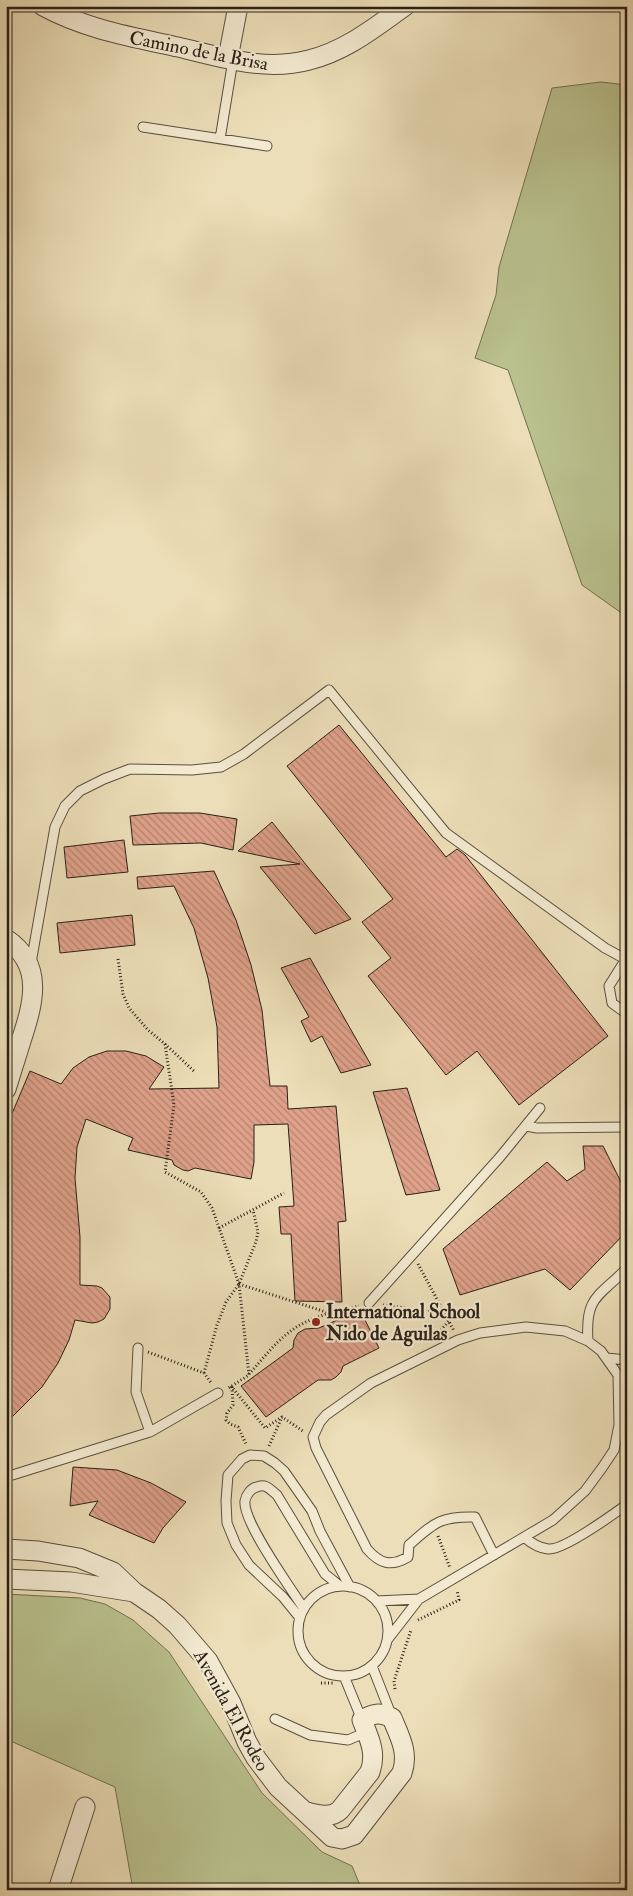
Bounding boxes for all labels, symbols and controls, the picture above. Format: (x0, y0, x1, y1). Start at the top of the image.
street label: Camino de la Brisa (127, 26, 271, 76)
place label: International School Nido de Aguilas (325, 1300, 480, 1347)
marker: International School Nido de Aguilas (310, 1316, 322, 1328)
street label: Avenida El Rodeo (187, 1645, 274, 1775)

